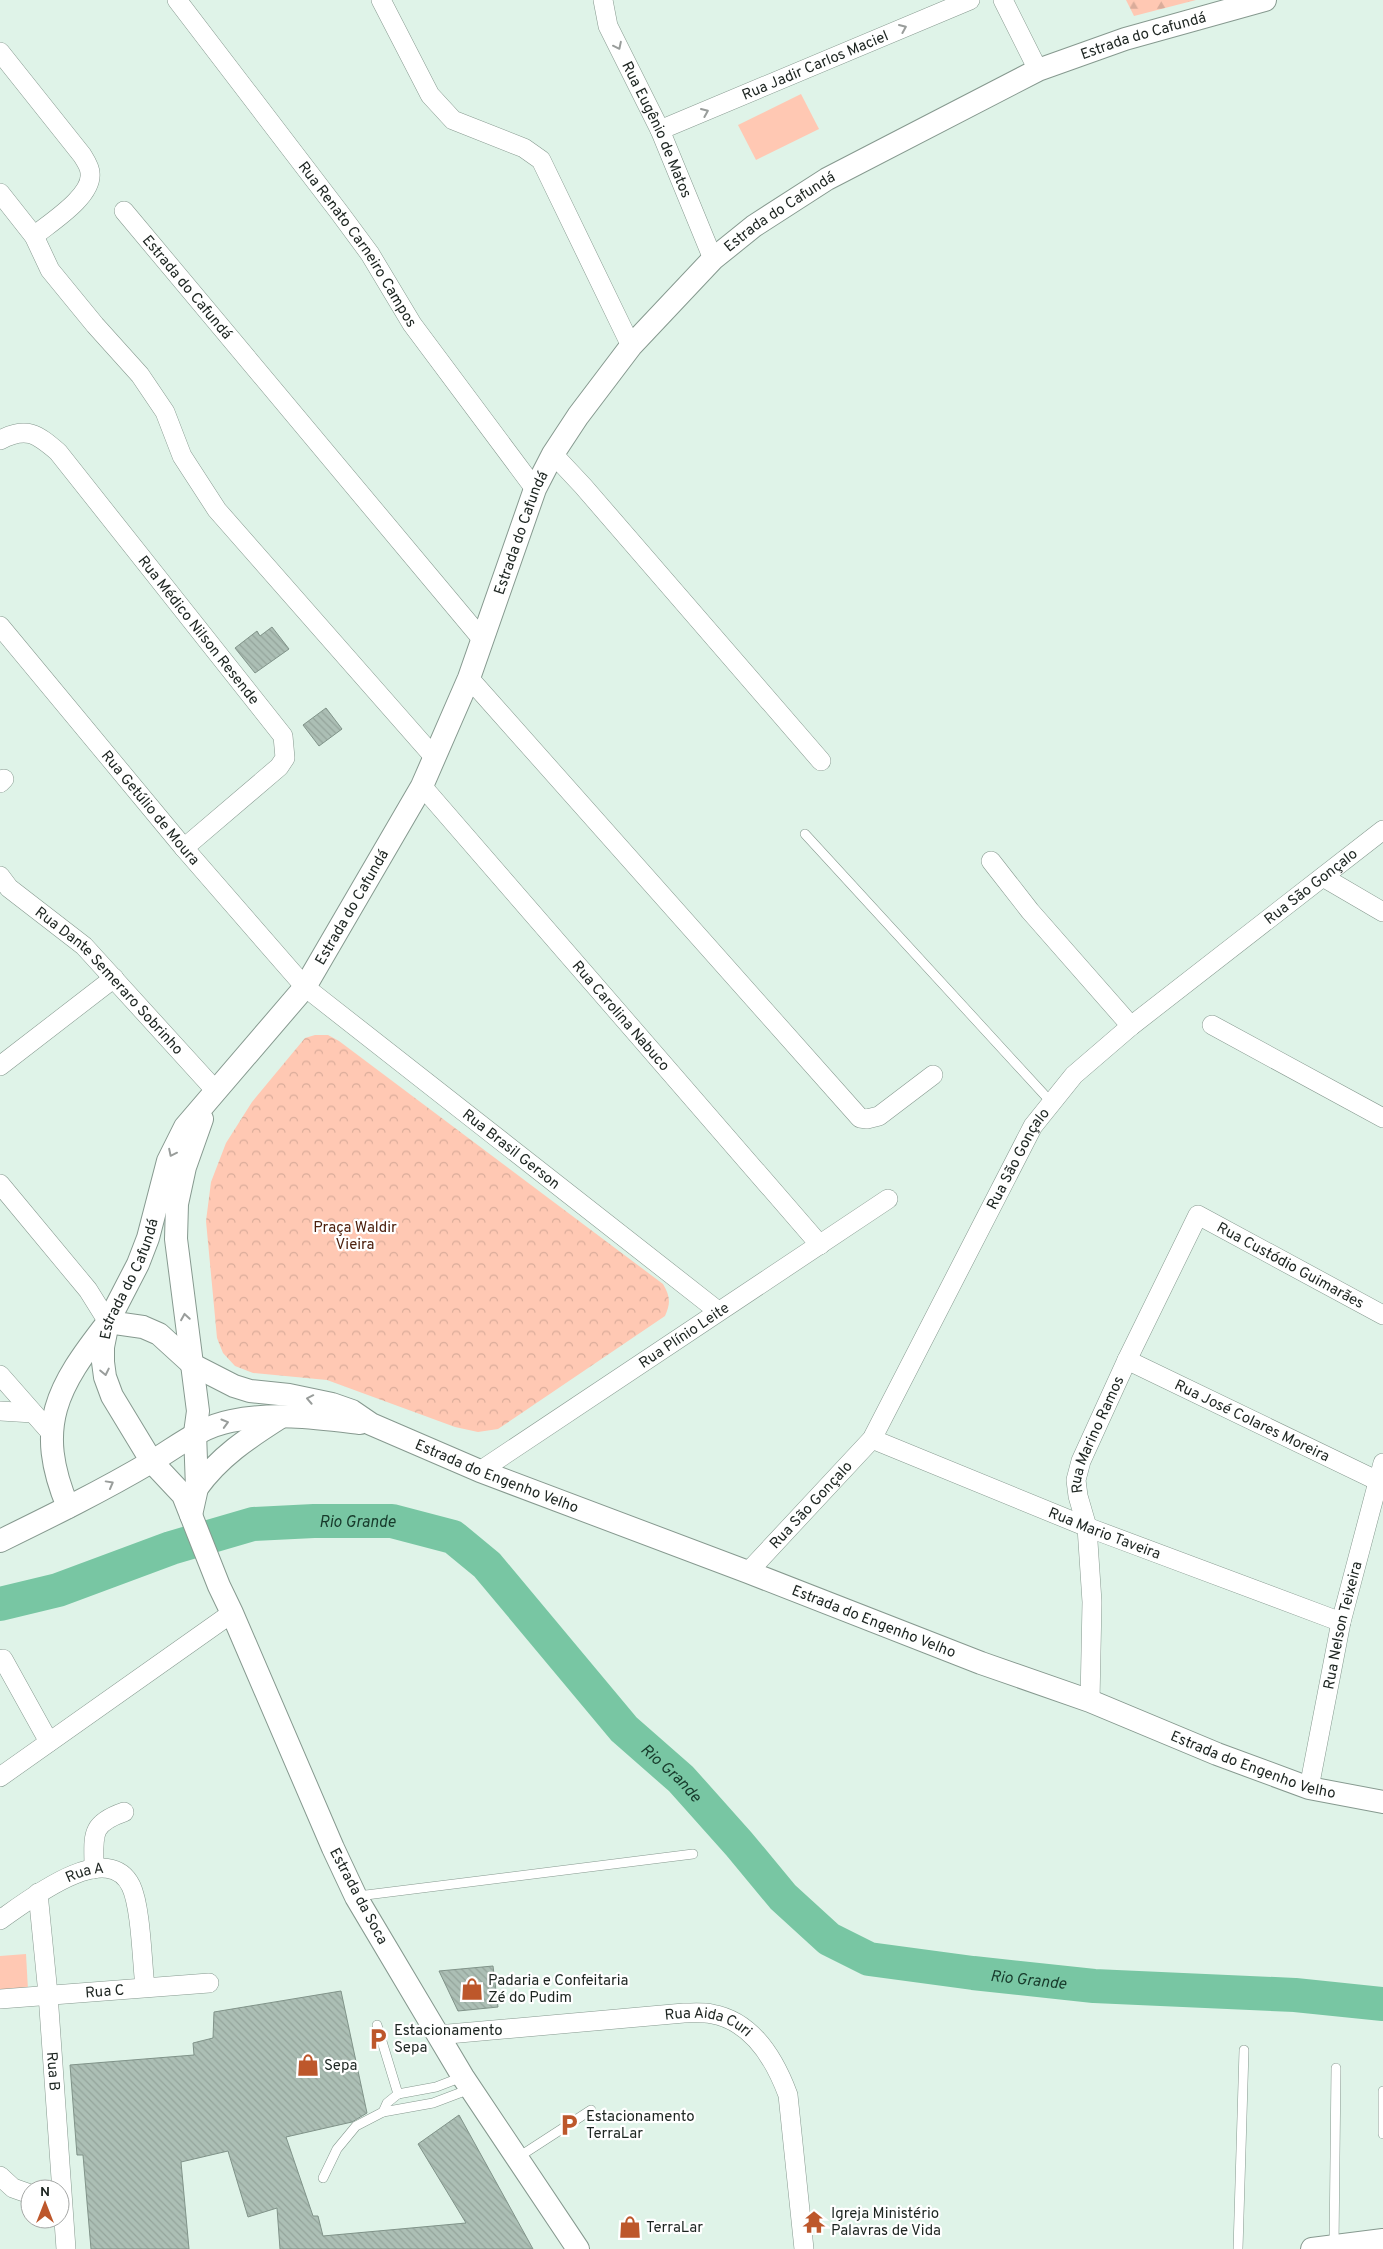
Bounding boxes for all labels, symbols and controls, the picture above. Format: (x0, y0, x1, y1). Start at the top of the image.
street label: Estrada do Cafundá (1078, 9, 1209, 65)
one-way arrow (898, 24, 907, 35)
street label: Rua Jadir Carlos Maciel (739, 27, 892, 106)
one-way arrow (612, 41, 622, 50)
street label: Rua Eugênio de Matos (616, 59, 695, 201)
one-way arrow (700, 107, 708, 117)
street label: Rua Renato Carneiro Campos (293, 158, 420, 331)
street label: Estrada do Cafundá (721, 168, 839, 257)
street label: Estrada do Cafundá (137, 232, 236, 344)
street label: Estrada do Cafundá (491, 468, 554, 598)
street label: Rua Médico Nilson Resende (133, 552, 263, 709)
street label: Rua Getúlio de Moura (96, 747, 203, 870)
street label: Rua São Gonçalo (1261, 845, 1362, 930)
street label: Estrada do Cafundá (312, 847, 394, 969)
street label: Rua Dante Semeraro Sobrinho (30, 903, 187, 1060)
street label: Rua Carolina Nabuco (567, 958, 673, 1076)
street label: Rua São Gonçalo (984, 1105, 1055, 1213)
street label: Rua Brasil Gerson (458, 1106, 563, 1194)
one-way arrow (168, 1148, 178, 1157)
street label: Estrada do Cafundá (97, 1217, 164, 1341)
park label: Praça Waldir Vieira (313, 1219, 397, 1255)
street label: Rua Custódio Guimarães (1213, 1219, 1367, 1314)
street label: Rua Plínio Leite (636, 1299, 734, 1373)
one-way arrow (181, 1312, 191, 1321)
one-way arrow (99, 1368, 109, 1377)
street label: Rua Marino Ramos (1067, 1373, 1129, 1494)
street label: Rua José Colares Moreira (1171, 1376, 1332, 1467)
one-way arrow (306, 1395, 314, 1405)
one-way arrow (220, 1418, 229, 1428)
street label: Estrada do Engenho Velho (412, 1436, 581, 1518)
street label: Rua São Gonçalo (766, 1458, 857, 1554)
one-way arrow (105, 1481, 114, 1491)
street label: Rua Mario Taveira (1045, 1504, 1163, 1565)
water label: Rio Grande (319, 1513, 396, 1533)
street label: Rua Nelson Teixeira (1320, 1560, 1368, 1691)
street label: Estrada do Engenho Velho (789, 1582, 958, 1663)
street label: Estrada do Engenho Velho (1167, 1728, 1337, 1804)
water label: Rio Grande (636, 1740, 705, 1808)
street label: Estrada da Soca (324, 1845, 391, 1948)
street label: Rua A (63, 1860, 105, 1888)
water label: Rio Grande (989, 1967, 1068, 1995)
place label: Padaria e Confeitaria Zé do Pudim (488, 1972, 628, 2008)
shop icon: Padaria e Confeitaria Zé do Pudim (459, 1976, 485, 2002)
street label: Rua C (84, 1982, 125, 2003)
street label: Rua Aida Curi (664, 2005, 755, 2042)
place label: Estacionamento Sepa (394, 2022, 503, 2058)
parking icon: Estacionamento Sepa (365, 2026, 391, 2052)
street label: Rua B (41, 2051, 63, 2092)
shop icon: Sepa (295, 2052, 321, 2078)
place label: Sepa (324, 2057, 358, 2076)
place label: Estacionamento TerraLar (586, 2108, 695, 2144)
parking icon: Estacionamento TerraLar (556, 2112, 582, 2138)
north arrow (20, 2179, 70, 2229)
text: N (40, 2184, 50, 2201)
place label: Igreja Ministério Palavras de Vida (831, 2205, 941, 2241)
temple icon: Igreja Ministério Palavras de Vida (801, 2209, 827, 2235)
shop icon: TerraLar (617, 2214, 643, 2240)
place label: TerraLar (646, 2219, 703, 2238)

